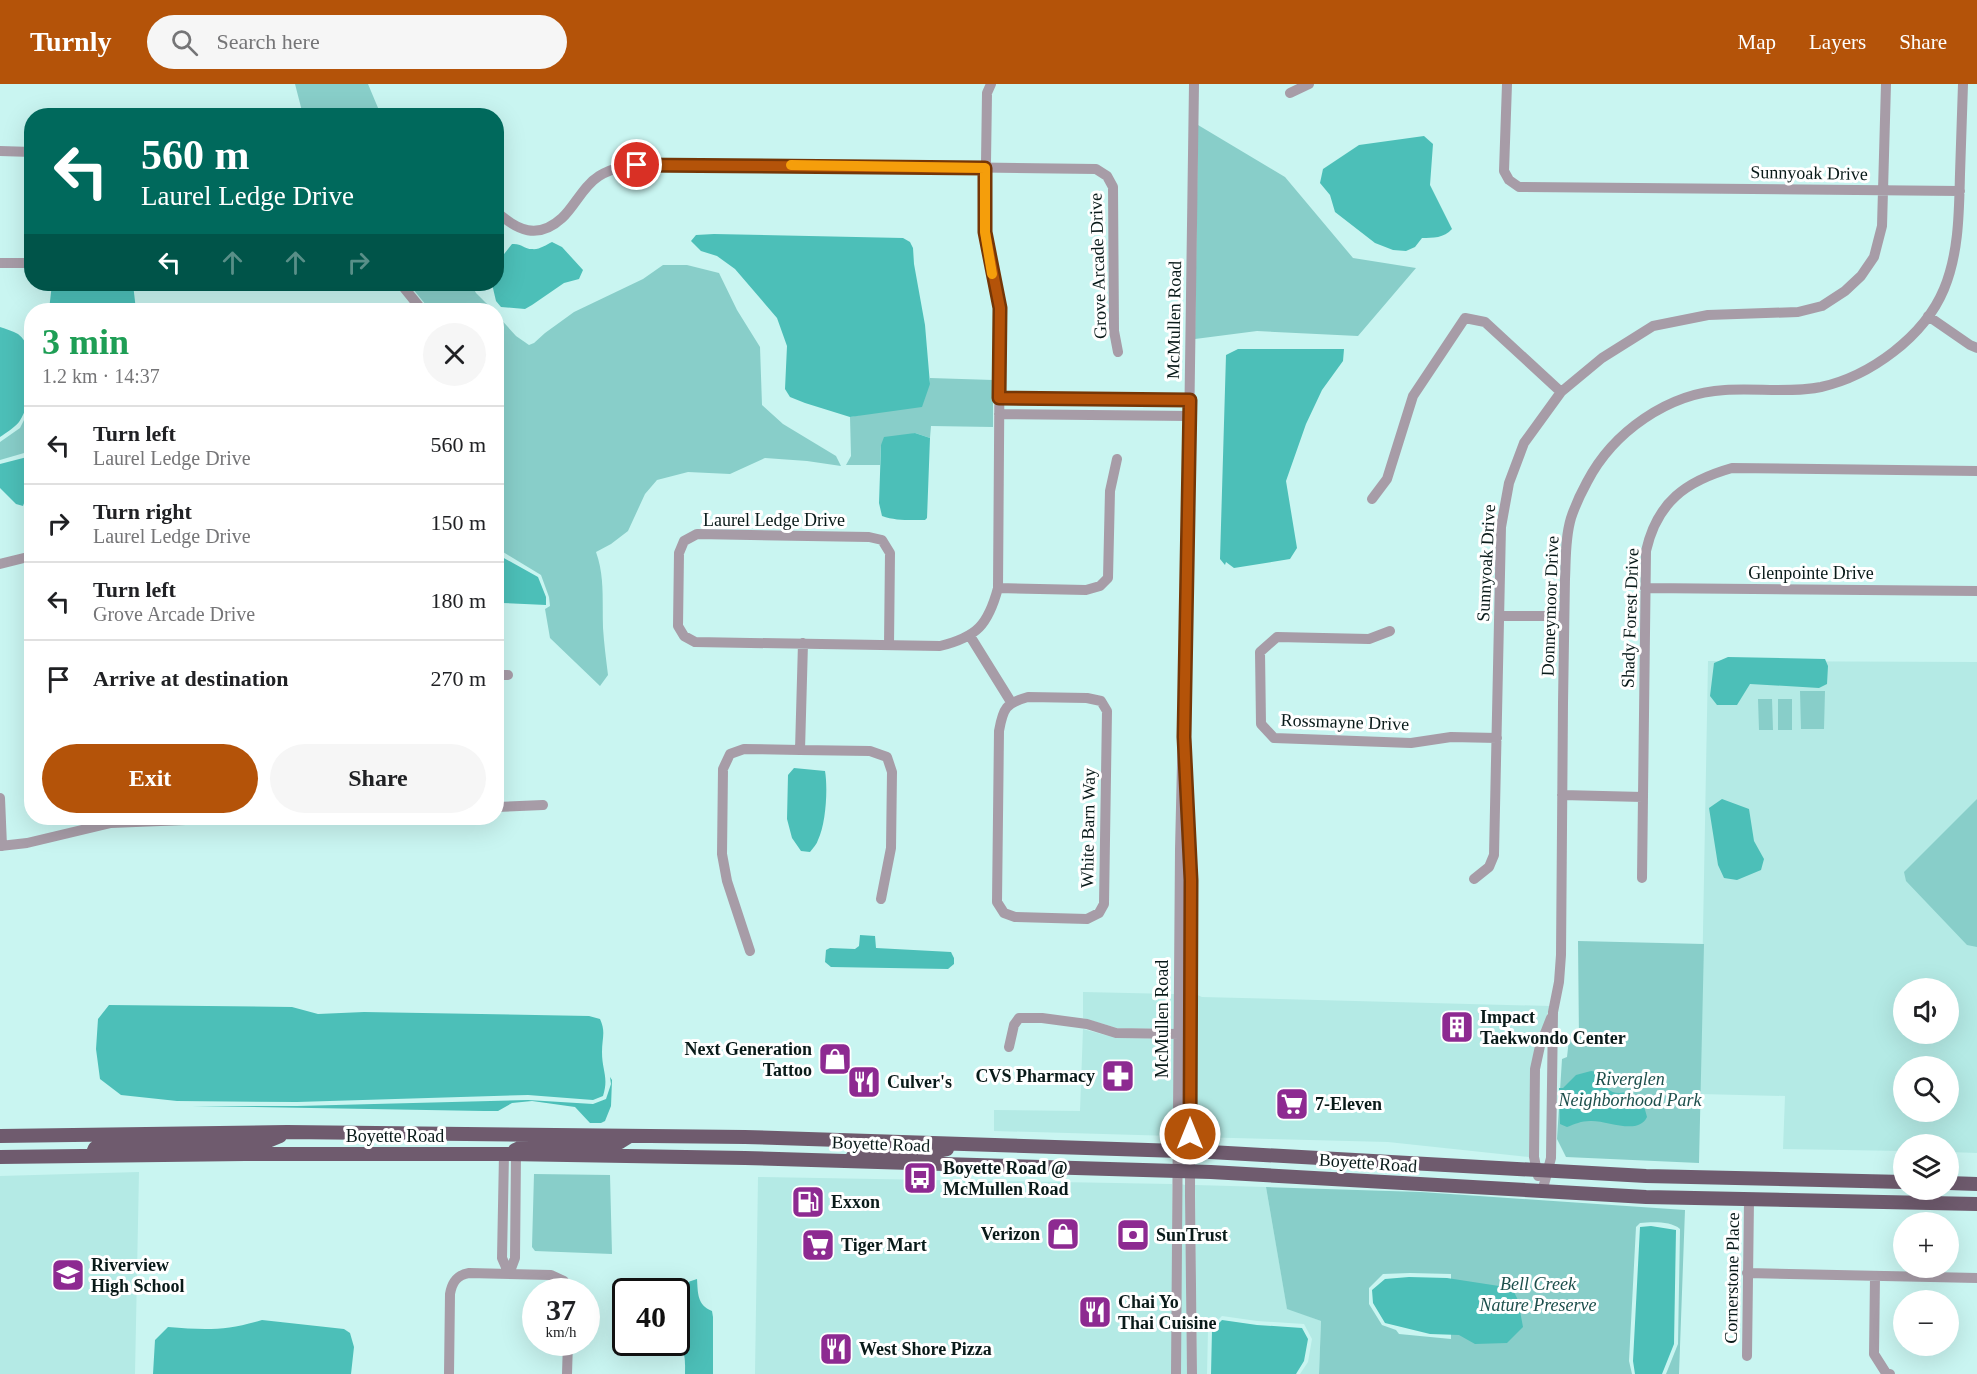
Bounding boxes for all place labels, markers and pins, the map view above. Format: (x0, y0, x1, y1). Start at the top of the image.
pin (611, 139, 662, 190)
place label: Impact Taekwondo Center (1480, 1007, 1626, 1048)
building icon: Impact Taekwondo Center (1439, 1009, 1475, 1045)
place label: Next Generation Tattoo (685, 1039, 812, 1080)
shop icon: Next Generation Tattoo (817, 1041, 853, 1077)
pharmacy icon: CVS Pharmacy (1100, 1058, 1136, 1094)
restaurant icon: Culver's (846, 1064, 882, 1100)
place label: CVS Pharmacy (976, 1066, 1095, 1086)
place label: Culver's (887, 1072, 952, 1092)
supermarket icon: 7-Eleven (1274, 1086, 1310, 1122)
place label: 7-Eleven (1315, 1094, 1382, 1114)
place label: Boyette Road @ McMullen Road (943, 1158, 1069, 1199)
bus stop icon: Boyette Road @ McMullen Road (902, 1160, 938, 1196)
fuel station icon: Exxon (790, 1184, 826, 1220)
place label: Exxon (831, 1192, 880, 1212)
shop icon: Verizon (1045, 1216, 1081, 1252)
bank icon: SunTrust (1115, 1217, 1151, 1253)
place label: Verizon (981, 1224, 1040, 1244)
place label: SunTrust (1156, 1225, 1228, 1245)
supermarket icon: Tiger Mart (800, 1227, 836, 1263)
place label: Tiger Mart (841, 1235, 927, 1255)
place label: Riverview High School (91, 1255, 185, 1296)
school or university icon: Riverview High School (50, 1257, 86, 1293)
place label: Chai Yo Thai Cuisine (1118, 1292, 1217, 1333)
restaurant icon: Chai Yo Thai Cuisine (1077, 1294, 1113, 1330)
restaurant icon: West Shore Pizza (818, 1331, 854, 1367)
place label: West Shore Pizza (859, 1339, 992, 1359)

